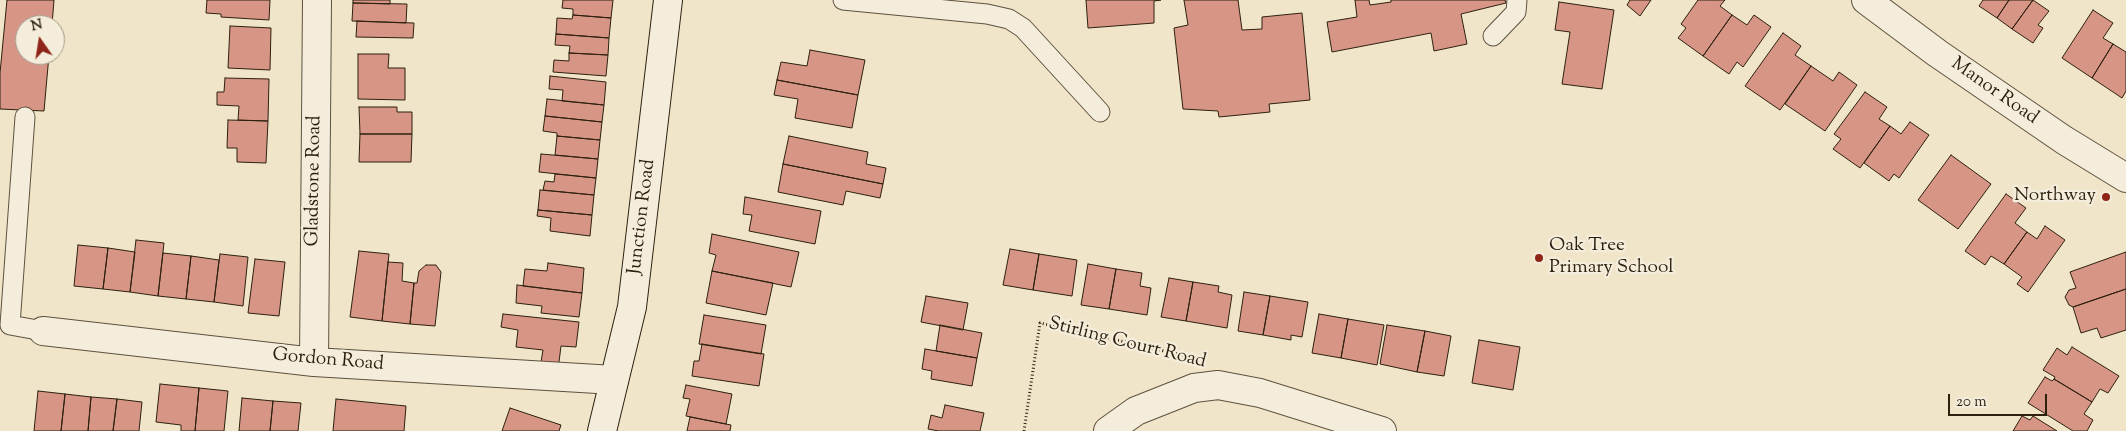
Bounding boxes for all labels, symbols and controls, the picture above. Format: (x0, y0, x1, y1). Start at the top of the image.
north arrow (15, 15, 65, 65)
text: N (29, 15, 45, 37)
street label: Manor Road (1946, 54, 2042, 130)
street label: Gladstone Road (302, 115, 328, 247)
street label: Junction Road (625, 158, 661, 276)
place label: Northway (2014, 186, 2096, 208)
marker: Northway (2100, 191, 2112, 203)
place label: Oak Tree Primary School (1549, 236, 1674, 280)
marker: Oak Tree Primary School (1533, 252, 1545, 264)
street label: Stirling Court Road (1046, 313, 1208, 375)
street label: Gordon Road (271, 345, 385, 377)
scale bar (1951, 384, 2050, 416)
text: 20 m (1956, 392, 1987, 413)

